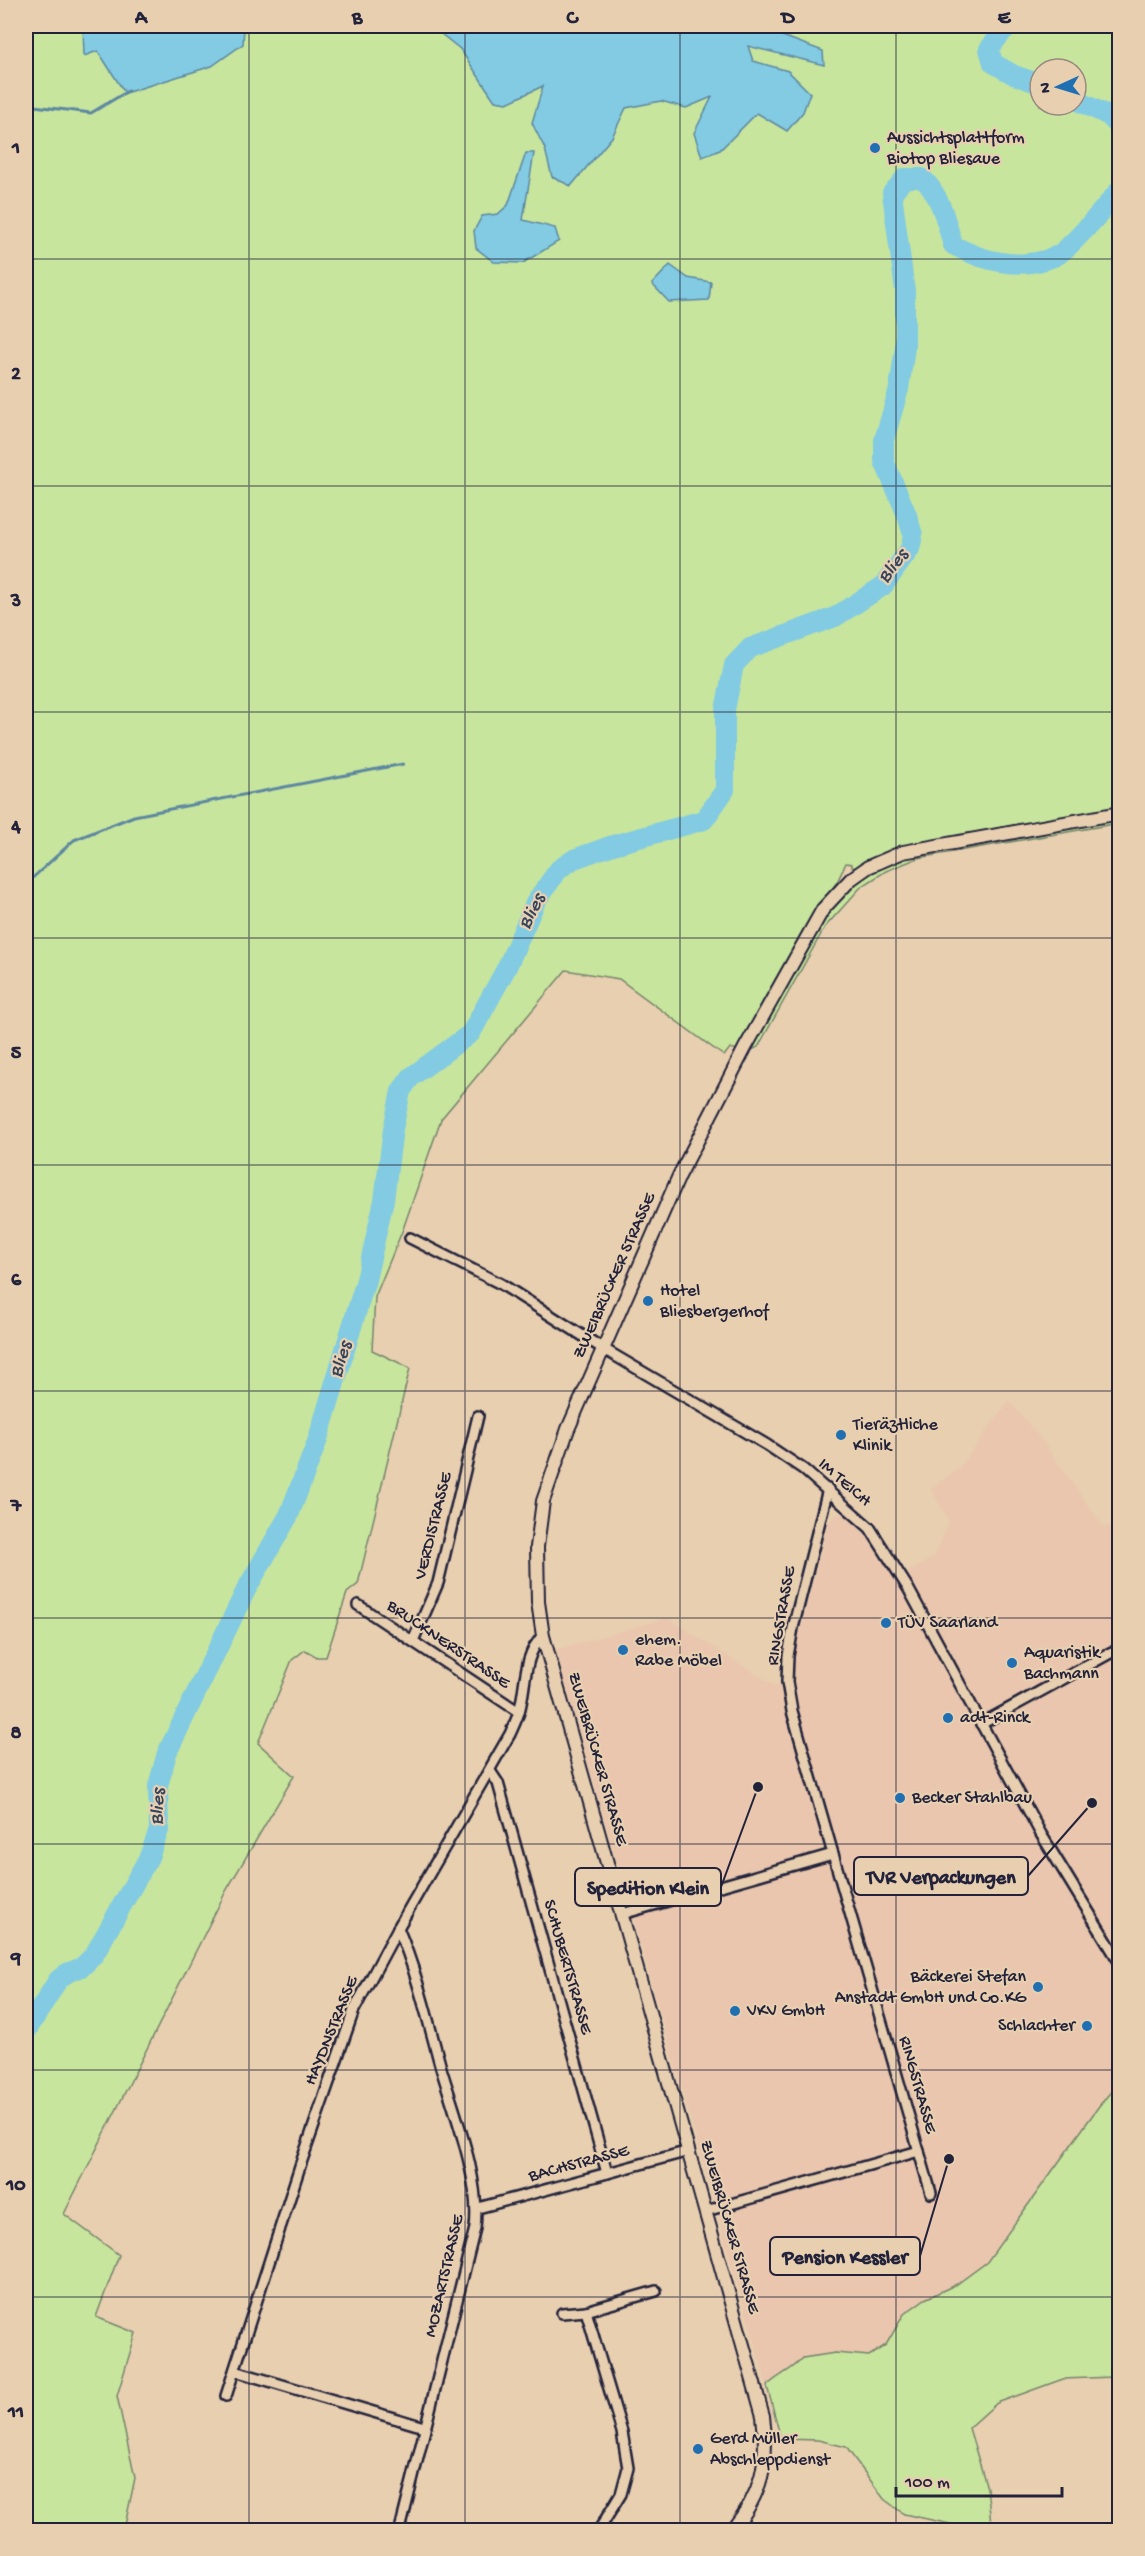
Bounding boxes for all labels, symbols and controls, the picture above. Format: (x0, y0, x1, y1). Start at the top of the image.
text: A (134, 8, 149, 31)
text: B (351, 8, 363, 31)
text: C (566, 8, 580, 31)
text: D (779, 8, 795, 31)
text: E (998, 8, 1012, 31)
north arrow (1028, 57, 1088, 117)
text: N (1037, 81, 1056, 94)
place label: Aussichtsplattform Biotop Bliesaue (886, 128, 1025, 170)
text: 1 (11, 138, 20, 161)
marker: Aussichtsplattform Biotop Bliesaue (868, 141, 882, 155)
text: 2 (11, 364, 21, 387)
water label: Blies (874, 544, 915, 589)
text: 3 (10, 591, 21, 614)
text: 4 (10, 817, 21, 840)
water label: Blies (514, 889, 552, 934)
text: 5 (11, 1043, 22, 1066)
street label: ZWEIBRÜCKER STRASSE (569, 1189, 661, 1362)
text: 6 (11, 1270, 22, 1293)
place label: Hotel Bliesbergerhof (659, 1281, 770, 1323)
marker: Hotel Bliesbergerhof (641, 1294, 655, 1308)
water label: Blies (326, 1338, 359, 1381)
place label: Tieräztliche Klinik (852, 1415, 938, 1457)
marker: Tieräztliche Klinik (834, 1428, 848, 1442)
street label: IM TEICH (813, 1454, 875, 1512)
street label: VERDISTRASSE (410, 1469, 458, 1583)
text: 7 (10, 1496, 23, 1519)
street label: RINGSTRASSE (763, 1564, 801, 1667)
street label: BRUCKNERSTRASSE (381, 1595, 514, 1694)
place label: TÜV Saarland (897, 1613, 999, 1634)
marker: TÜV Saarland (879, 1616, 893, 1630)
place label: ehem. Rabe Möbel (635, 1630, 722, 1672)
marker: ehem. Rabe Möbel (616, 1643, 630, 1657)
place label: Aquaristik Bachmann (1023, 1643, 1102, 1685)
marker: Aquaristik Bachmann (1005, 1656, 1019, 1670)
street label: ZWEIBRÜCKER STRASSE (562, 1670, 632, 1849)
place label: adt-Rinck (960, 1708, 1032, 1729)
marker: adt-Rinck (941, 1711, 955, 1725)
text: 8 (11, 1723, 22, 1746)
water label: Blies (147, 1786, 172, 1826)
place label: Becker Stahlbau (911, 1788, 1032, 1809)
marker: Becker Stahlbau (893, 1791, 907, 1805)
callout: TVR Verpackungen (854, 1857, 1028, 1895)
callout: Spedition Klein (575, 1868, 721, 1906)
text: TVR Verpackungen (864, 1868, 1016, 1891)
text: Spedition Klein (587, 1879, 710, 1902)
street label: SCHUBERTSTRASSE (538, 1897, 596, 2037)
text: 9 (10, 1949, 21, 1972)
place label: Bäckerei Stefan Anstadt GmbH und Co.KG (835, 1967, 1027, 2009)
street label: HAYDNSTRASSE (301, 1973, 364, 2089)
marker: Bäckerei Stefan Anstadt GmbH und Co.KG (1031, 1980, 1045, 1994)
place label: VKV GmbH (746, 2001, 826, 2022)
marker: VKV GmbH (728, 2004, 742, 2018)
place label: Schlachter (998, 2016, 1077, 2037)
marker: Schlachter (1080, 2019, 1094, 2033)
street label: RINGSTRASSE (893, 2034, 941, 2137)
street label: ZWEIBRÜCKER STRASSE (694, 2138, 764, 2317)
street label: BACHSTRASSE (526, 2140, 632, 2188)
text: 10 (5, 2175, 26, 2198)
street label: MOZARTSTRASSE (421, 2212, 469, 2339)
callout: Pension Kessler (770, 2237, 920, 2275)
text: Pension Kessler (781, 2248, 909, 2271)
text: 11 (7, 2402, 24, 2425)
place label: Gerd Müller Abschleppdienst (710, 2429, 831, 2471)
marker: Gerd Müller Abschleppdienst (691, 2442, 705, 2456)
scale bar (896, 2460, 1062, 2498)
text: 100 m (904, 2473, 950, 2494)

